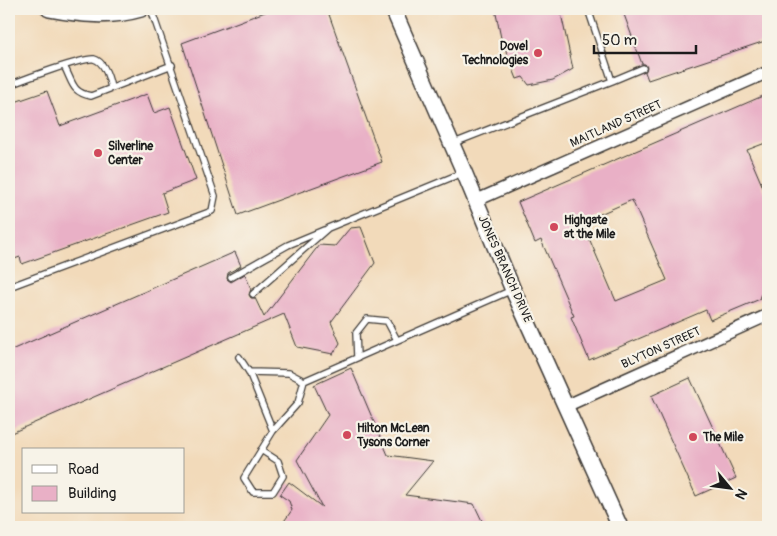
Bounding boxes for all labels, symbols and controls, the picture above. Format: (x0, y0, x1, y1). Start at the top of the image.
scale bar (594, 22, 697, 54)
text: 50 m (602, 31, 637, 50)
place label: Dovel Technologies (461, 39, 529, 68)
marker: Dovel Technologies (532, 47, 544, 59)
street label: MAITLAND STREET (568, 97, 665, 151)
place label: Silverline Center (108, 139, 154, 168)
marker: Silverline Center (92, 147, 104, 159)
street label: JONES BRANCH DRIVE (475, 213, 535, 325)
place label: Highgate at the Mile (564, 213, 616, 242)
marker: Highgate at the Mile (548, 221, 560, 233)
street label: BLYTON STREET (619, 324, 703, 372)
place label: Hilton McLean Tysons Corner (356, 421, 430, 450)
marker: Hilton McLean Tysons Corner (341, 429, 353, 441)
place label: The Mile (702, 430, 744, 445)
marker: The Mile (687, 431, 699, 443)
legend (22, 448, 185, 514)
text: Road (68, 460, 99, 479)
north arrow (704, 464, 754, 514)
text: Building (68, 484, 116, 503)
text: N (731, 486, 751, 502)

